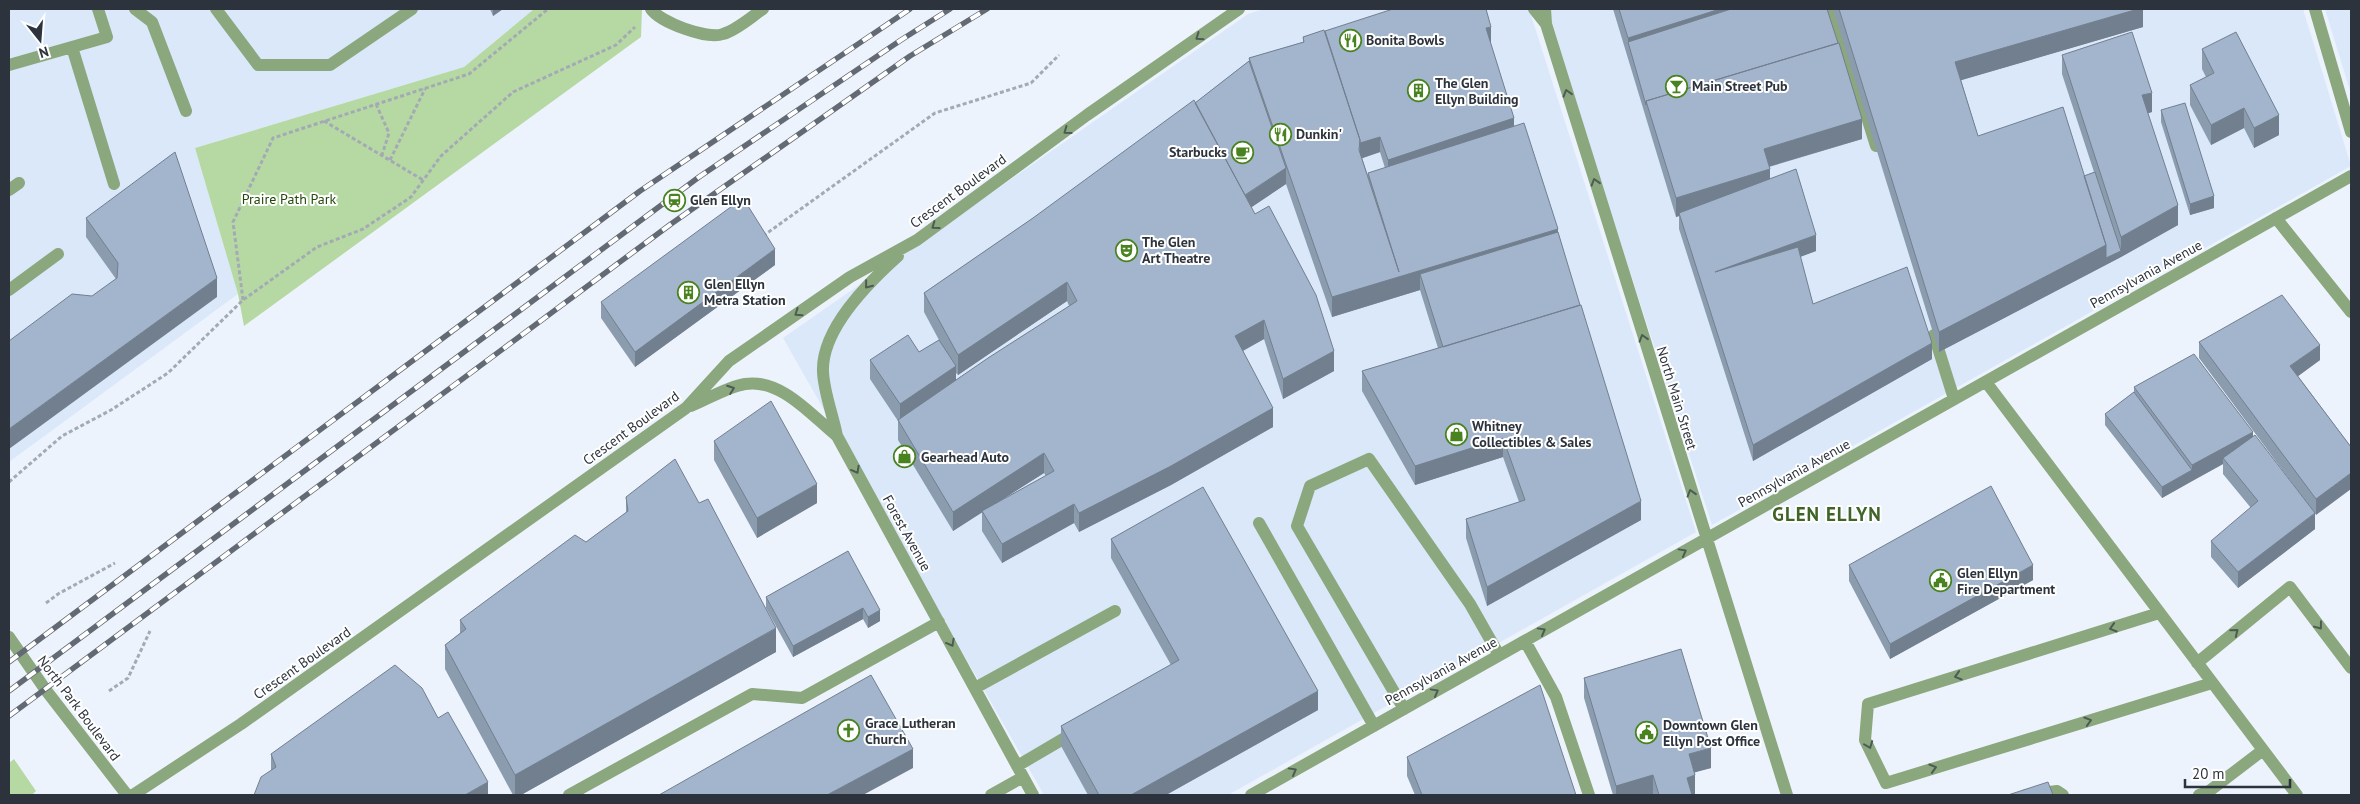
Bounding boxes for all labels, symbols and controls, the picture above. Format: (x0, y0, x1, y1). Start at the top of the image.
north arrow (15, 15, 65, 65)
restaurant icon: Bonita Bowls (1338, 28, 1362, 52)
one-way arrow (1195, 31, 1205, 40)
place label: Bonita Bowls (1366, 31, 1444, 49)
text: N (37, 42, 51, 62)
place label: The Glen Ellyn Building (1435, 74, 1519, 108)
bar icon: Main Street Pub (1664, 74, 1688, 98)
place label: Main Street Pub (1692, 77, 1788, 95)
building icon: The Glen Ellyn Building (1407, 79, 1431, 103)
one-way arrow (1563, 90, 1573, 98)
restaurant icon: Dunkin' (1268, 122, 1292, 146)
one-way arrow (1064, 125, 1073, 133)
place label: Dunkin' (1296, 125, 1342, 143)
cafe icon: Starbucks (1231, 140, 1255, 164)
place label: Starbucks (1169, 143, 1227, 161)
street label: Crescent Boulevard (906, 150, 1010, 232)
one-way arrow (1590, 179, 1600, 187)
station icon: Glen Ellyn (662, 188, 686, 212)
park label: Praire Path Park (242, 190, 337, 208)
place label: Glen Ellyn (690, 191, 751, 209)
one-way arrow (931, 220, 941, 229)
place label: The Glen Art Theatre (1142, 233, 1210, 267)
street label: Pennsylvania Avenue (2087, 236, 2205, 312)
theatre icon: The Glen Art Theatre (1114, 238, 1138, 262)
place label: Glen Ellyn Metra Station (704, 275, 786, 309)
one-way arrow (866, 279, 874, 288)
building icon: Glen Ellyn Metra Station (676, 280, 700, 304)
one-way arrow (794, 307, 804, 316)
one-way arrow (1638, 334, 1648, 342)
street label: North Main Street (1653, 344, 1701, 452)
one-way arrow (727, 385, 735, 395)
street label: Crescent Boulevard (579, 387, 683, 469)
place label: Whitney Collectibles & Sales (1472, 417, 1592, 451)
shop icon: Whitney Collectibles & Sales (1444, 422, 1468, 446)
street label: Pennsylvania Avenue (1735, 435, 1853, 511)
shop icon: Gearhead Auto (893, 445, 917, 469)
place label: Gearhead Auto (921, 448, 1010, 466)
one-way arrow (850, 465, 860, 474)
one-way arrow (1686, 489, 1696, 498)
street label: Forest Avenue (879, 492, 935, 574)
district label: GLEN ELLYN (1772, 502, 1882, 526)
one-way arrow (1678, 548, 1687, 558)
place label: Glen Ellyn Fire Department (1957, 564, 2055, 598)
public building icon: Glen Ellyn Fire Department (1929, 569, 1953, 593)
one-way arrow (2313, 620, 2322, 630)
one-way arrow (2109, 622, 2118, 632)
street label: Crescent Boulevard (250, 623, 354, 703)
one-way arrow (1536, 628, 1545, 638)
one-way arrow (2229, 628, 2238, 637)
street label: Pennsylvania Avenue (1382, 633, 1500, 709)
one-way arrow (944, 638, 954, 647)
street label: North Park Boulevard (33, 652, 125, 764)
one-way arrow (1954, 670, 1962, 680)
one-way arrow (1429, 688, 1438, 698)
place label: Grace Lutheran Church (865, 714, 956, 748)
place label: Downtown Glen Ellyn Post Office (1663, 716, 1760, 750)
one-way arrow (2084, 716, 2092, 726)
church icon: Grace Lutheran Church (837, 719, 861, 743)
public building icon: Downtown Glen Ellyn Post Office (1635, 721, 1659, 745)
one-way arrow (1863, 740, 1873, 749)
scale bar (2185, 756, 2290, 788)
one-way arrow (1928, 764, 1937, 774)
text: 20 m (2192, 764, 2225, 783)
one-way arrow (1288, 768, 1297, 778)

